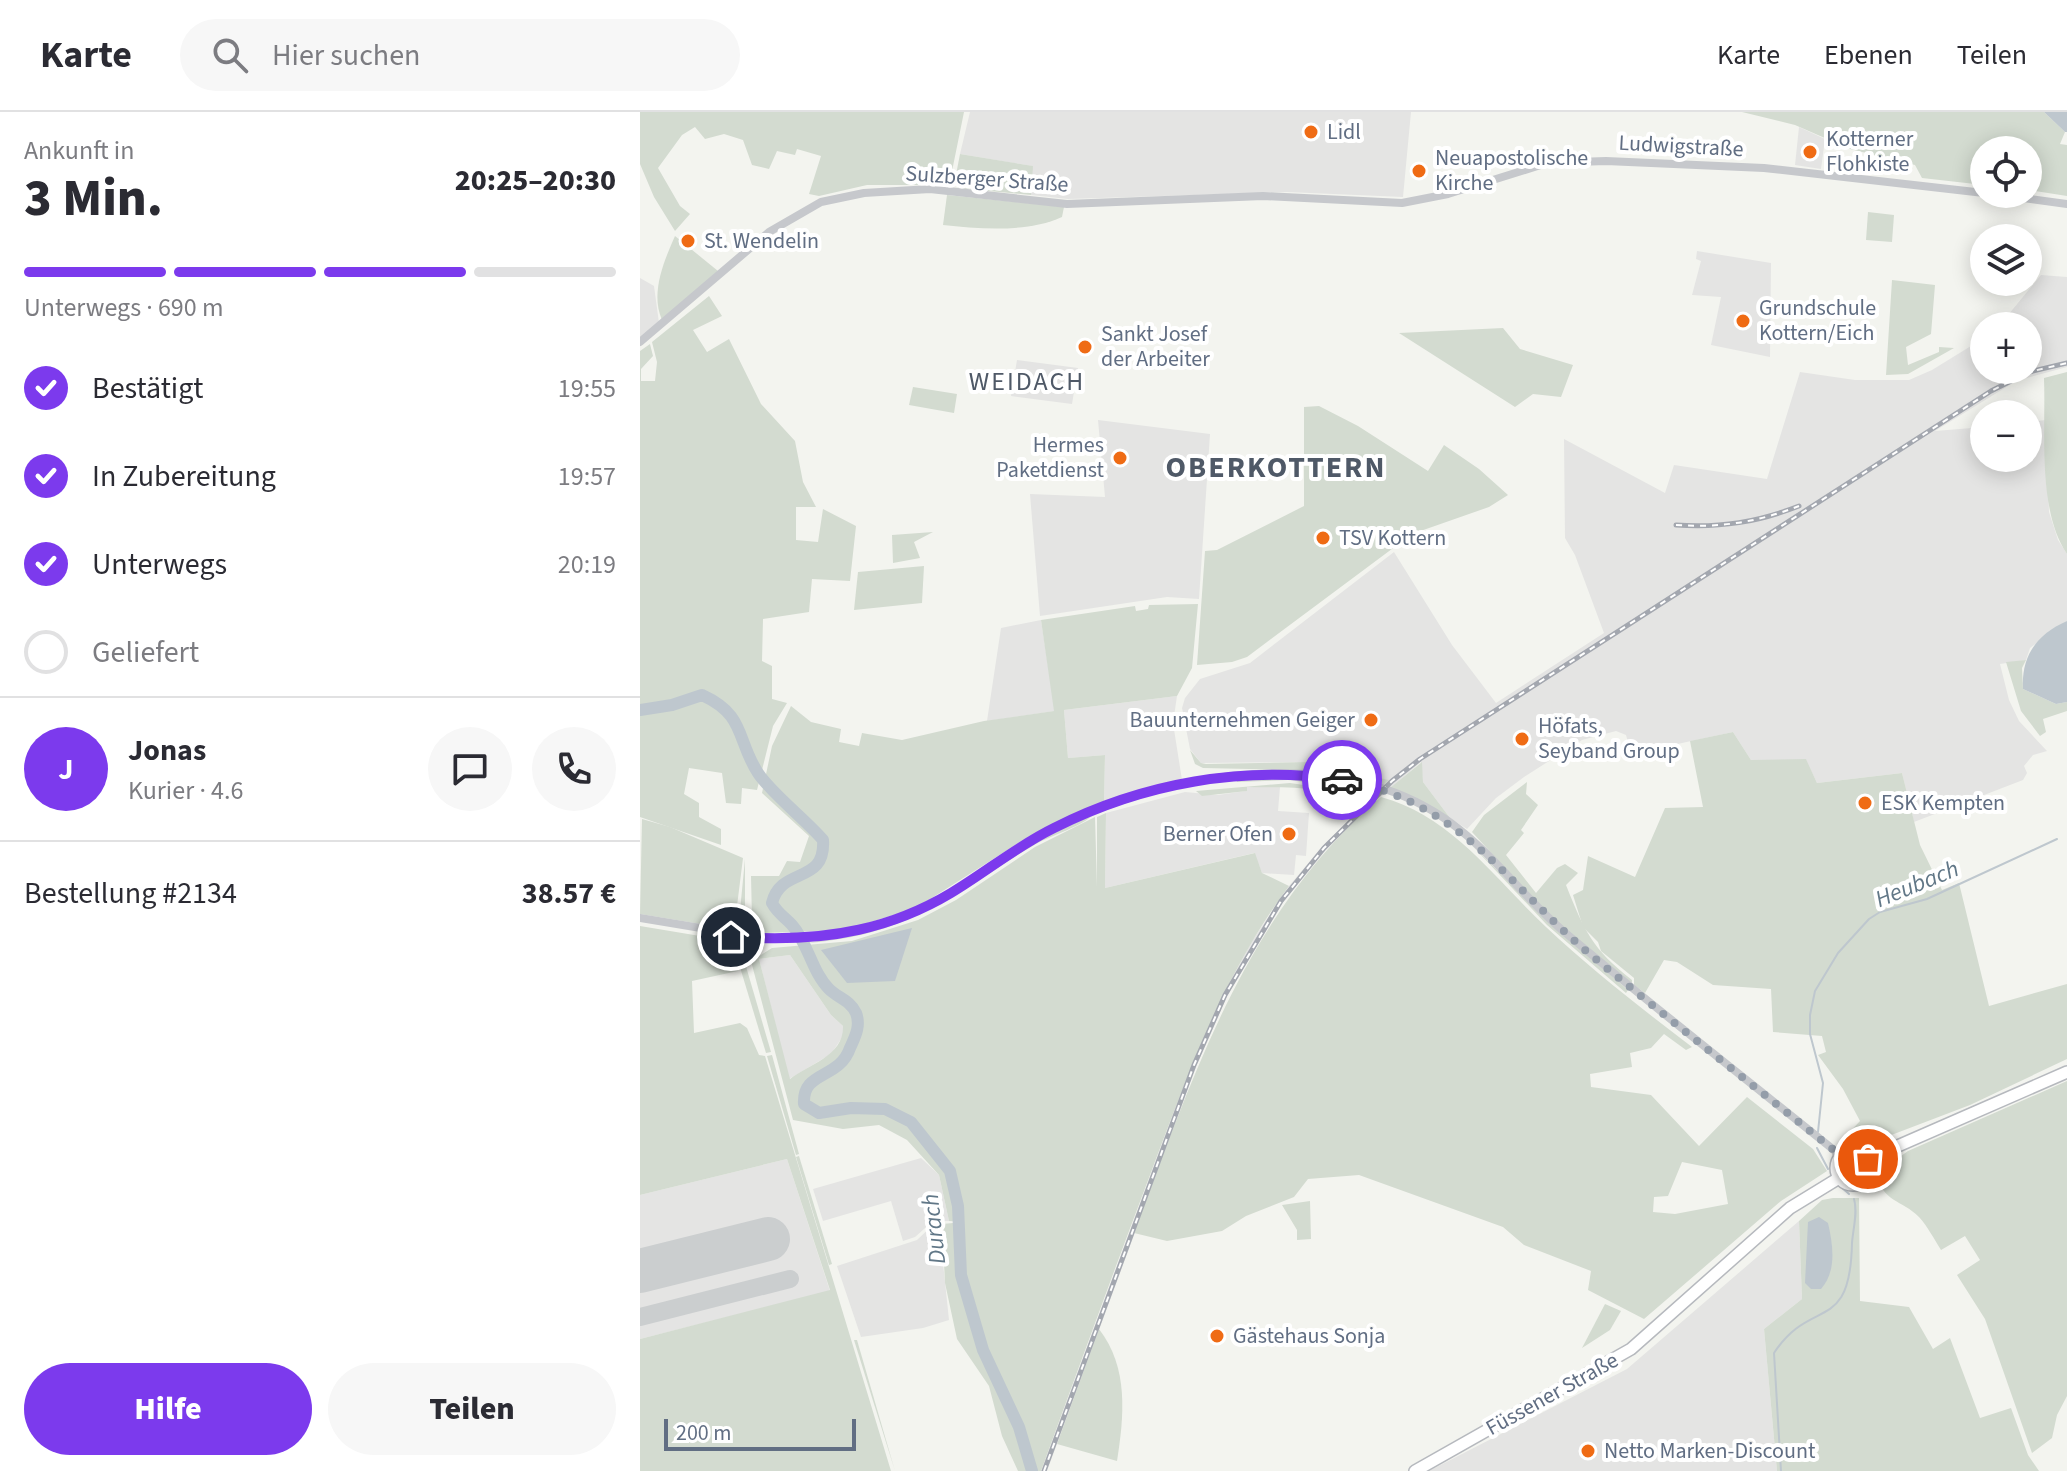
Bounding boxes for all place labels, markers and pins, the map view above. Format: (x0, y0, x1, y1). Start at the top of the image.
place label: Lidl (1327, 116, 1361, 148)
marker: Lidl (1302, 123, 1320, 141)
place label: Kotterner Flohkiste (1826, 123, 1914, 180)
place label: Neuapostolische Kirche (1435, 142, 1588, 199)
marker: Kotterner Flohkiste (1801, 143, 1819, 161)
marker: Neuapostolische Kirche (1410, 162, 1428, 180)
place label: St. Wendelin (704, 225, 819, 257)
marker: St. Wendelin (679, 232, 697, 250)
place label: Grundschule Kottern/Eich (1759, 292, 1876, 349)
marker: Grundschule Kottern/Eich (1734, 312, 1752, 330)
place label: Sankt Josef der Arbeiter (1101, 318, 1210, 375)
marker: Sankt Josef der Arbeiter (1076, 338, 1094, 356)
place label: Hermes Paketdienst (996, 429, 1105, 486)
marker: Hermes Paketdienst (1111, 449, 1129, 467)
place label: TSV Kottern (1339, 522, 1446, 554)
marker: TSV Kottern (1314, 529, 1332, 547)
place label: Bauunternehmen Geiger (1130, 704, 1355, 736)
place label: Höfats, Seyband Group (1538, 710, 1680, 767)
marker: Bauunternehmen Geiger (1362, 711, 1380, 729)
marker: Höfats, Seyband Group (1513, 730, 1531, 748)
place label: ESK Kempten (1881, 787, 2005, 819)
marker: ESK Kempten (1856, 794, 1874, 812)
place label: Berner Ofen (1163, 818, 1273, 850)
marker: Berner Ofen (1280, 825, 1298, 843)
pin (697, 903, 765, 971)
pin (1834, 1125, 1902, 1193)
place label: Gästehaus Sonja (1233, 1320, 1385, 1352)
marker: Gästehaus Sonja (1208, 1327, 1226, 1345)
place label: Netto Marken-Discount (1604, 1435, 1816, 1467)
marker: Netto Marken-Discount (1579, 1442, 1597, 1460)

